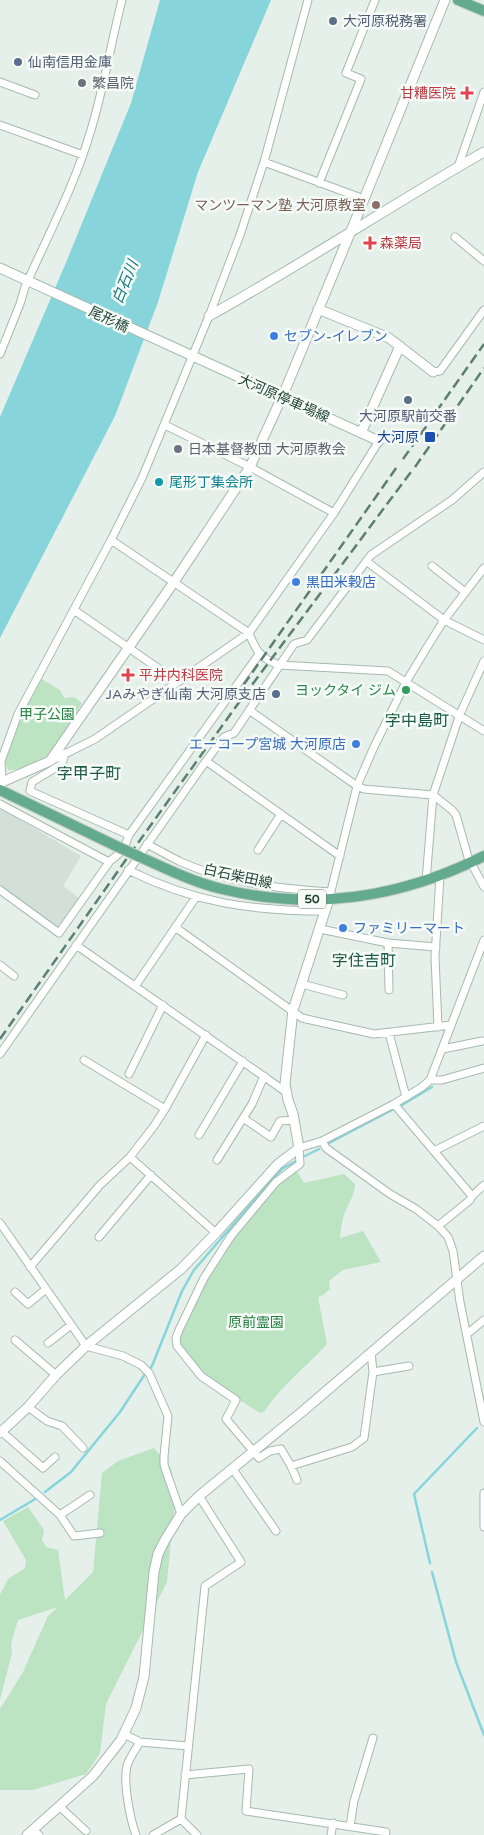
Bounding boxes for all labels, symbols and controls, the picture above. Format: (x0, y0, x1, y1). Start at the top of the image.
place label: 大河原税務署 (343, 13, 427, 30)
marker: 大河原税務署 (327, 15, 339, 27)
place label: 仙南信用金庫 (28, 54, 112, 71)
marker: 仙南信用金庫 (12, 56, 24, 68)
place label: 繁昌院 (92, 75, 134, 92)
marker: 繁昌院 (76, 77, 88, 89)
place label: 甘糟医院 (400, 85, 456, 102)
marker: 甘糟医院 (460, 86, 474, 100)
place label: マンツーマン塾 大河原教室 (194, 197, 366, 214)
marker: マンツーマン塾 大河原教室 (370, 199, 382, 211)
place label: 森薬局 (380, 235, 422, 252)
marker: 森薬局 (364, 237, 376, 249)
water label: 白石川 (108, 256, 143, 306)
street label: 尾形橋 (86, 303, 131, 336)
place label: セブン-イレブン (284, 328, 388, 345)
marker: セブン-イレブン (268, 330, 280, 342)
street label: 大河原停車場線 (236, 371, 332, 426)
marker: 大河原駅前交番 (402, 394, 414, 406)
place label: 大河原駅前交番 (359, 408, 457, 425)
place label: 大河原 (377, 429, 419, 446)
marker: 大河原 (423, 430, 437, 444)
place label: 日本基督教団 大河原教会 (188, 441, 346, 458)
marker: 日本基督教団 大河原教会 (172, 443, 184, 455)
place label: 尾形丁集会所 (169, 474, 253, 491)
marker: 尾形丁集会所 (153, 476, 165, 488)
place label: 黒田米穀店 (306, 574, 376, 591)
marker: 黒田米穀店 (290, 576, 302, 588)
place label: 平井内科医院 (139, 667, 223, 684)
marker: 平井内科医院 (121, 668, 135, 682)
place label: ヨックタイ ジム (295, 682, 396, 699)
marker: ヨックタイ ジム (400, 684, 412, 696)
place label: JAみやぎ仙南 大河原支店 (105, 686, 266, 703)
marker: JAみやぎ仙南 大河原支店 (270, 688, 282, 700)
park label: 甲子公園 (19, 706, 75, 723)
district label: 字中島町 (385, 711, 449, 731)
place label: エーコープ宮城 大河原店 (189, 736, 346, 753)
marker: エーコープ宮城 大河原店 (350, 738, 362, 750)
district label: 字甲子町 (57, 764, 121, 784)
street label: 白石柴田線 (202, 861, 274, 892)
road number: 50 (298, 890, 326, 909)
place label: ファミリーマート (353, 920, 465, 937)
marker: ファミリーマート (337, 922, 349, 934)
district label: 字住吉町 (332, 951, 396, 971)
park label: 原前霊園 (228, 1314, 284, 1331)

